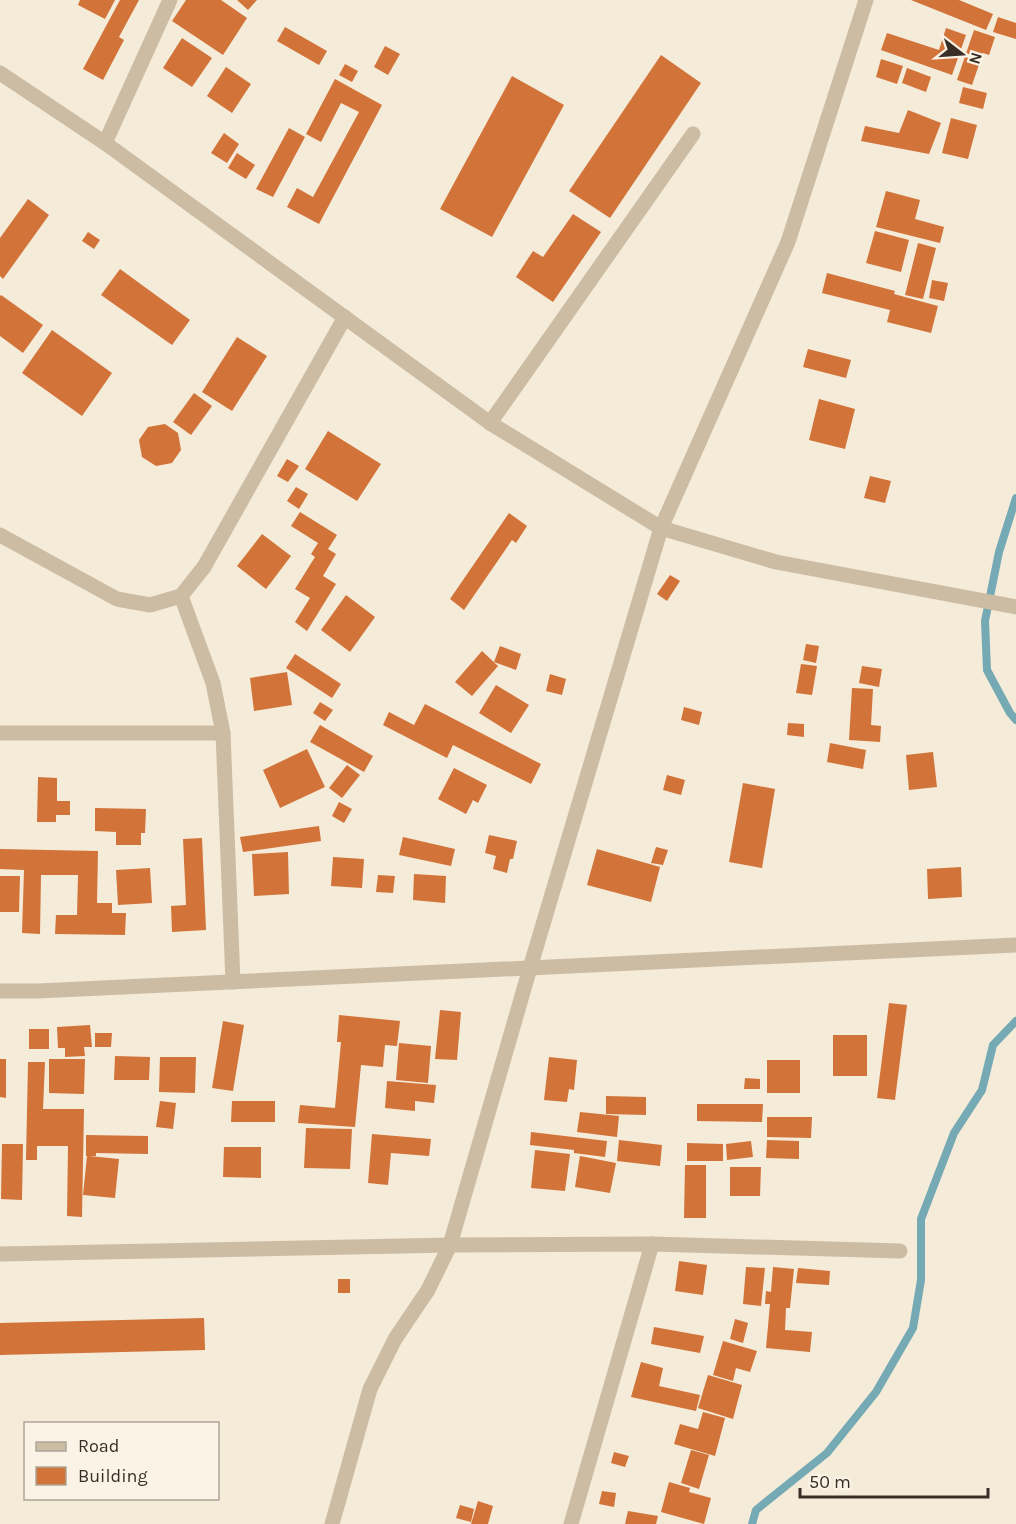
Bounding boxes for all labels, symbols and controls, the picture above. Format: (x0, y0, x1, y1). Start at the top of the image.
north arrow (932, 24, 992, 84)
text: N (965, 50, 987, 67)
legend (24, 1422, 219, 1500)
text: Road (78, 1435, 119, 1457)
scale bar (800, 1461, 988, 1499)
text: Building (78, 1465, 148, 1487)
text: 50 m (809, 1471, 851, 1493)

